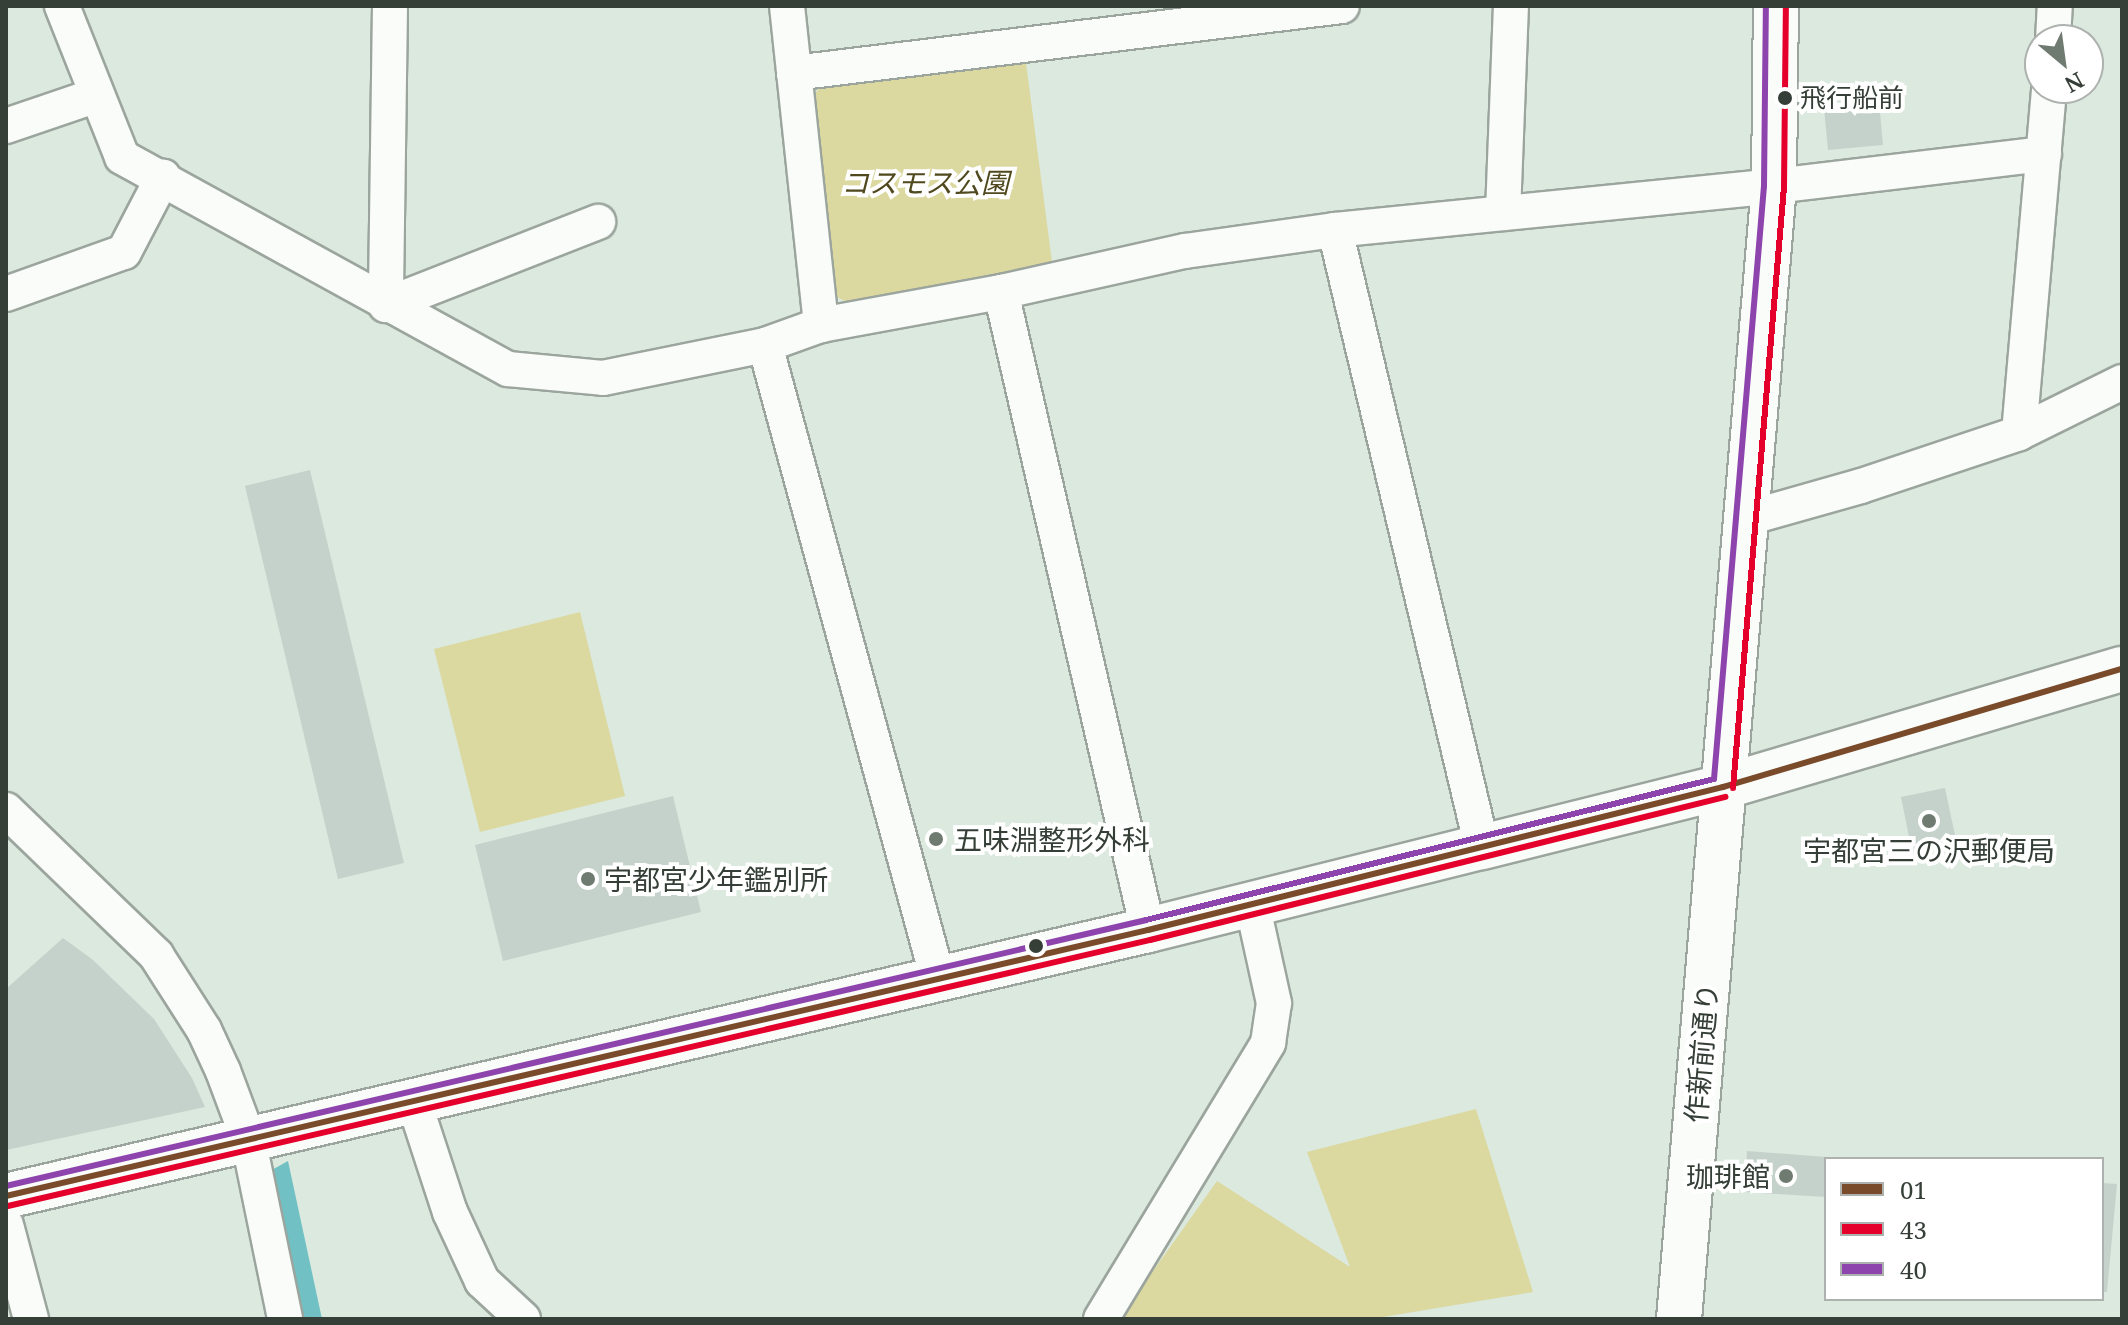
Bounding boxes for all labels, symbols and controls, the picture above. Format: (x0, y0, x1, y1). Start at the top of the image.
north arrow (2024, 24, 2104, 104)
text: N (2060, 66, 2090, 101)
place label: 飛行船前 (1800, 82, 1904, 114)
marker: 飛行船前 (1777, 90, 1793, 106)
park label: コスモス公園 (841, 165, 1009, 199)
marker: 宇都宮三の沢郵便局 (1920, 812, 1938, 830)
place label: 五味淵整形外科 (954, 822, 1150, 856)
marker: 五味淵整形外科 (925, 828, 947, 850)
place label: 宇都宮三の沢郵便局 (1803, 833, 2055, 867)
place label: 宇都宮少年鑑別所 (604, 862, 828, 896)
marker: 宇都宮少年鑑別所 (579, 870, 597, 888)
unlabelled marker (1028, 938, 1044, 954)
street label: 作新前通り (1678, 982, 1724, 1124)
legend (1824, 1157, 2104, 1301)
place label: 珈琲館 (1686, 1159, 1770, 1193)
marker: 珈琲館 (1777, 1167, 1795, 1185)
text: 01 (1900, 1173, 1927, 1206)
text: 43 (1900, 1213, 1927, 1246)
text: 40 (1900, 1253, 1927, 1286)

